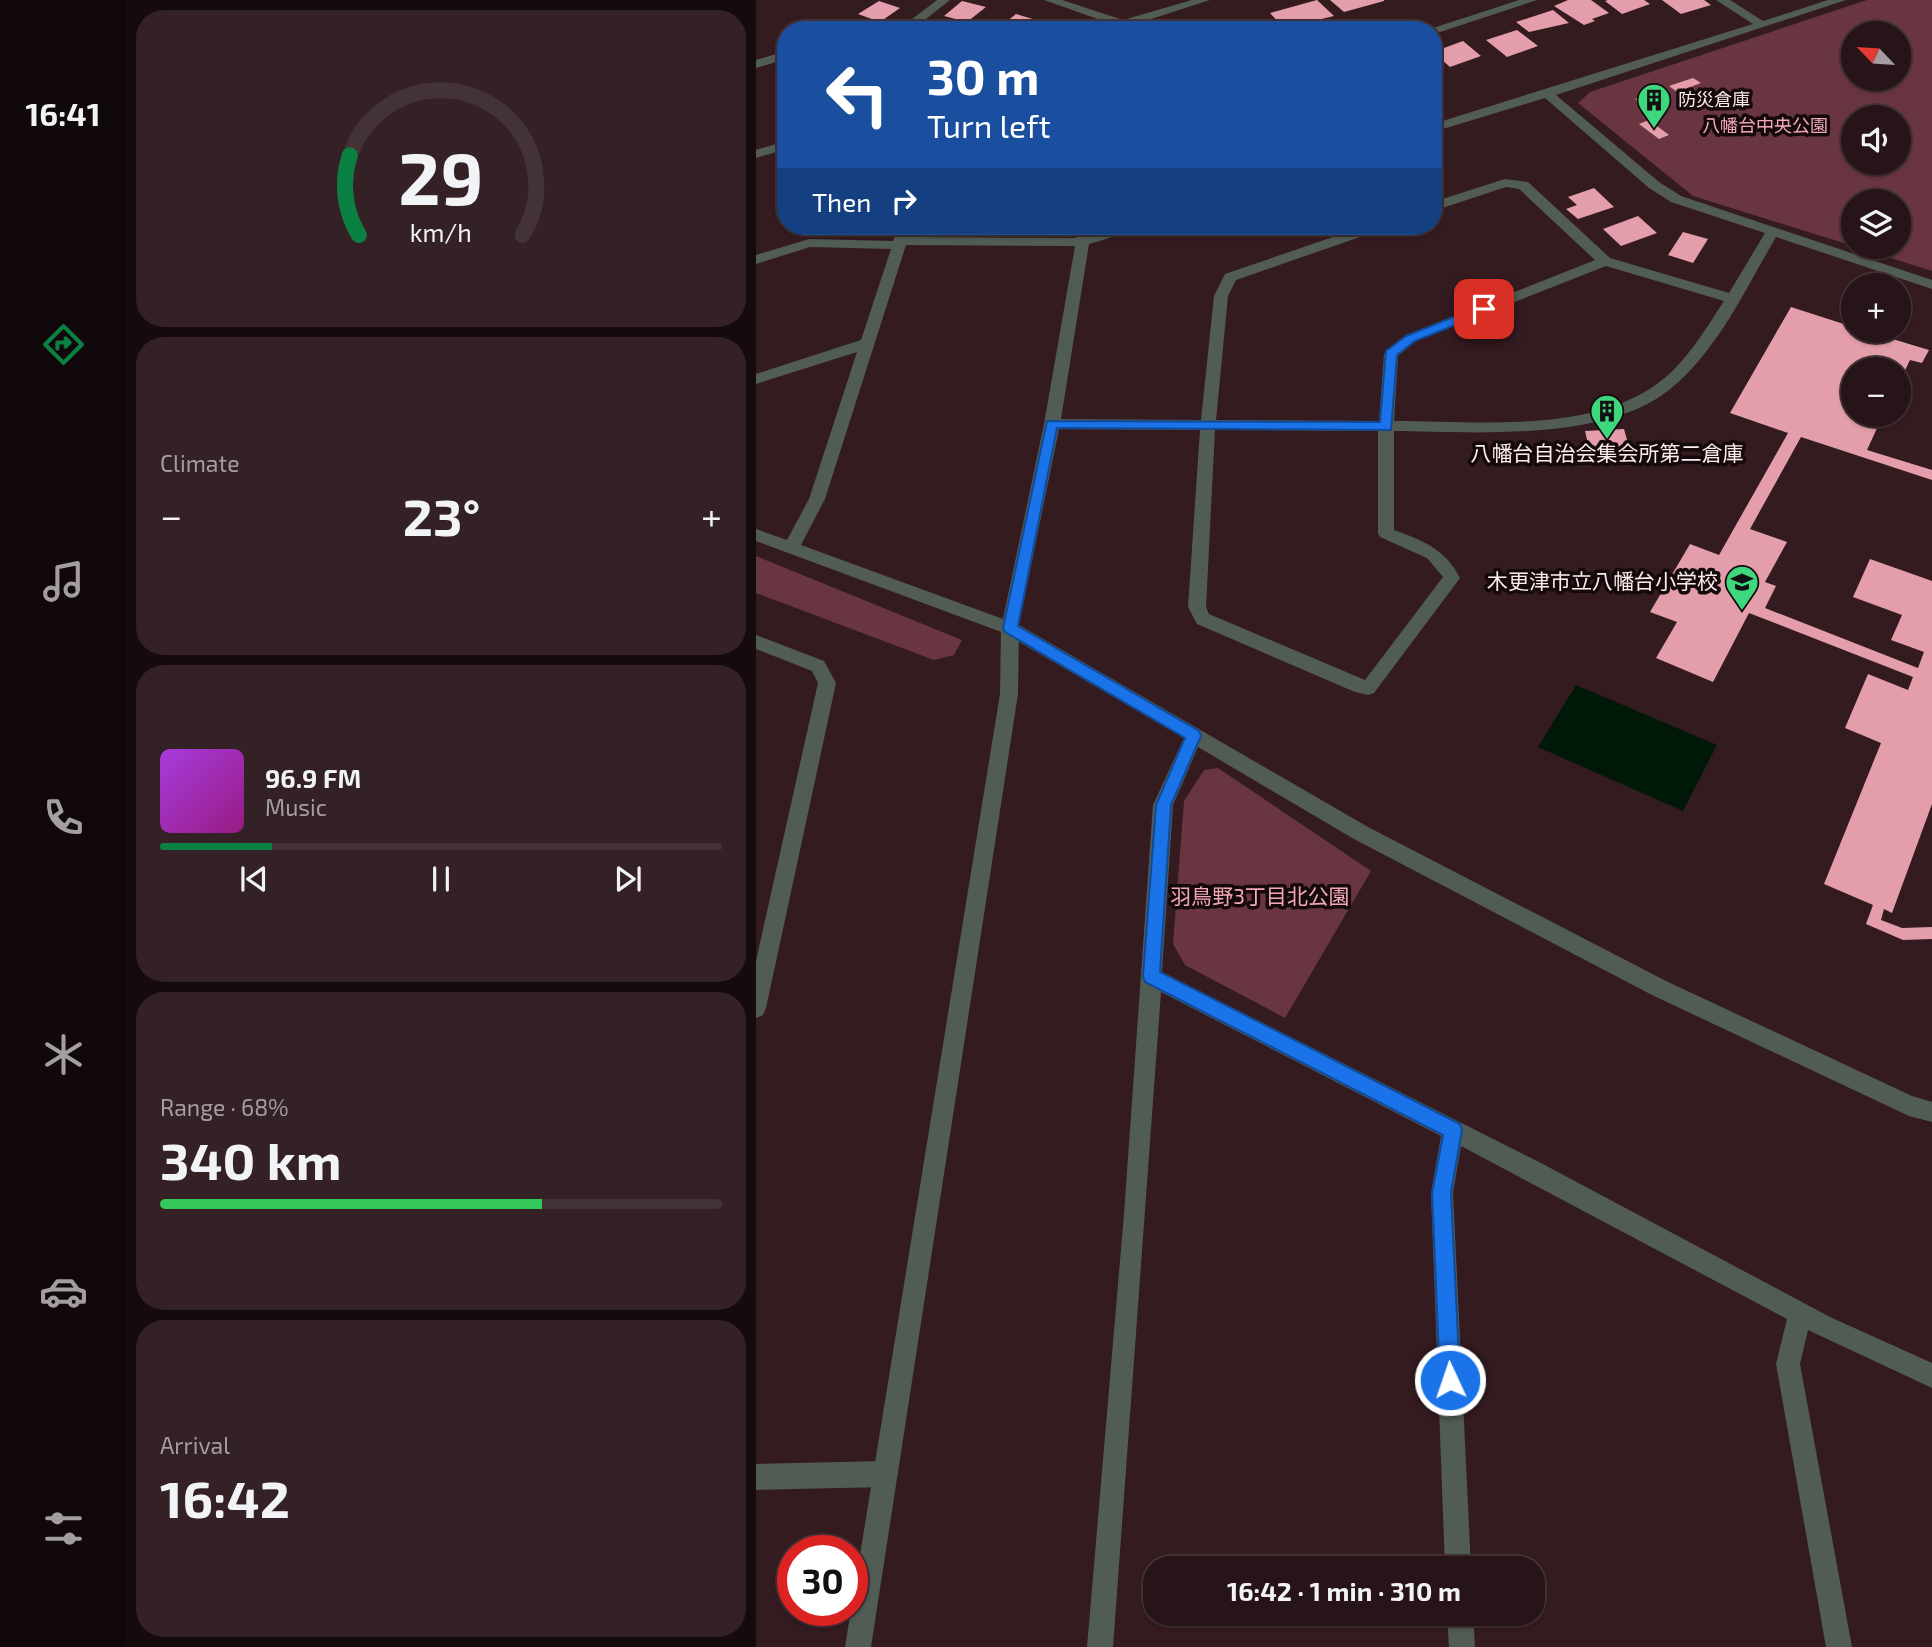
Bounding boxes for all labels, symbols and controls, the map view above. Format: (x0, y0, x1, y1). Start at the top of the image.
north arrow (1841, 21, 1911, 91)
map controls (1841, 21, 1911, 427)
text: 30 m (927, 46, 1039, 105)
icon: left (812, 49, 903, 140)
building icon: 防災倉庫 (1635, 81, 1673, 130)
place label: 防災倉庫 (1678, 88, 1750, 110)
text: 16:41 (25, 94, 101, 132)
button: sound (1841, 105, 1911, 175)
text: Turn left (927, 106, 1051, 144)
park label: 八幡台中央公園 (1702, 114, 1828, 136)
text: 29 (398, 132, 484, 220)
icon: right (885, 182, 923, 220)
text: Then (812, 186, 871, 217)
button: layers (1841, 189, 1911, 259)
text: km/h (410, 217, 472, 247)
button: + (1841, 273, 1911, 343)
pin (1454, 279, 1514, 339)
icon: arrive (1465, 290, 1503, 328)
icon: directions (39, 320, 88, 369)
button: − (1841, 357, 1911, 427)
building icon: 八幡台自治会集会所第二倉庫 (1588, 392, 1626, 441)
place label: 八幡台自治会集会所第二倉庫 (1471, 440, 1744, 465)
text: Climate (160, 449, 240, 477)
text: 23° (403, 484, 480, 546)
text: − (160, 492, 182, 538)
text: + (701, 492, 722, 538)
icon: music (39, 557, 88, 606)
school or university icon: 木更津市立八幡台小学校 (1723, 563, 1761, 612)
place label: 木更津市立八幡台小学校 (1487, 568, 1718, 593)
text: 96.9 FM (265, 762, 361, 793)
icon: phone (39, 793, 88, 842)
text: Music (265, 793, 327, 821)
icon: previous (235, 860, 273, 898)
icon: pause (422, 860, 460, 898)
icon: next (609, 860, 647, 898)
park label: 羽鳥野3丁目北公園 (1170, 883, 1350, 908)
icon: climate (39, 1030, 88, 1079)
text: Range · 68% (160, 1093, 289, 1121)
text: 340 km (160, 1128, 342, 1190)
icon: car (39, 1267, 88, 1316)
position arrow (1413, 1343, 1487, 1417)
text: Arrival (160, 1431, 230, 1459)
text: 16:42 (160, 1466, 290, 1528)
icon: filters (39, 1504, 88, 1553)
speed limit sign: 30 (777, 1535, 868, 1626)
text: 16:42 · 1 min · 310 m (1227, 1575, 1461, 1606)

